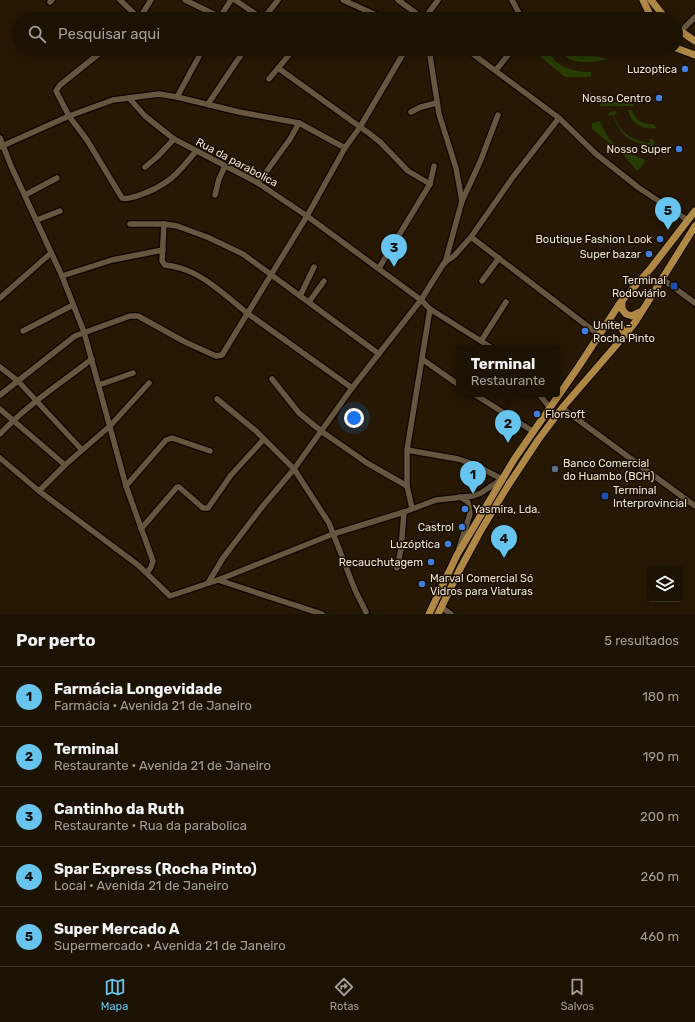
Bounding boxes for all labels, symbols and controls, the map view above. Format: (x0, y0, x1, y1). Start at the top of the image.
search box (12, 12, 683, 56)
icon: search (26, 23, 48, 45)
text: Pesquisar aqui (58, 25, 160, 43)
place label: Luzoptica (627, 63, 677, 76)
marker: Luzoptica (680, 64, 690, 74)
place label: Nosso Centro (582, 92, 651, 105)
marker: Nosso Centro (654, 93, 664, 103)
street label: Rua da parabolica (194, 135, 280, 190)
place label: Nosso Super (606, 143, 672, 156)
marker: Nosso Super (674, 144, 684, 154)
pin: 5 (655, 197, 681, 230)
place label: Boutique Fashion Look (536, 233, 652, 246)
pin: 3 (381, 234, 407, 267)
marker: Boutique Fashion Look (655, 234, 665, 244)
place label: Super bazar (580, 248, 642, 261)
marker: Super bazar (644, 249, 654, 259)
place label: Terminal Rodoviário (612, 274, 666, 300)
marker: Terminal Rodoviário (669, 281, 679, 291)
place label: Unitel - Rocha Pinto (593, 319, 655, 345)
marker: Unitel - Rocha Pinto (580, 326, 590, 336)
popup (456, 345, 560, 397)
text: Terminal (471, 355, 535, 373)
text: Restaurante (471, 373, 545, 388)
your location (344, 408, 364, 428)
place label: Florsoft (545, 408, 586, 421)
marker: Florsoft (532, 409, 542, 419)
pin: 2 (495, 410, 521, 443)
place label: Banco Comercial do Huambo (BCH) (563, 457, 655, 483)
pin: 1 (460, 461, 486, 494)
marker: Banco Comercial do Huambo (BCH) (550, 464, 560, 474)
place label: Terminal Interprovincial (613, 484, 687, 510)
marker: Terminal Interprovincial (600, 491, 610, 501)
place label: Yasmira, Lda. (473, 503, 540, 516)
marker: Yasmira, Lda. (460, 504, 470, 514)
place label: Castrol (418, 521, 454, 534)
marker: Castrol (457, 522, 467, 532)
pin: 4 (491, 525, 517, 558)
place label: Luzóptica (390, 538, 440, 551)
marker: Luzóptica (443, 539, 453, 549)
place label: Recauchutagem (339, 556, 423, 569)
marker: Recauchutagem (426, 557, 436, 567)
map controls (647, 566, 683, 602)
button: layers (647, 566, 683, 602)
place label: Marval Comercial Só Vidros para Viaturas (430, 572, 533, 598)
marker: Marval Comercial Só Vidros para Viaturas (417, 579, 427, 589)
text: Por perto (16, 630, 96, 650)
text: 5 resultados (604, 633, 679, 648)
text: Farmácia Longevidade (54, 680, 222, 698)
text: 1 (26, 689, 32, 704)
text: 180 m (642, 689, 679, 704)
text: Farmácia · Avenida 21 de Janeiro (54, 698, 252, 713)
text: Terminal (54, 740, 119, 758)
text: 2 (25, 749, 33, 764)
text: 190 m (643, 749, 679, 764)
text: Restaurante · Avenida 21 de Janeiro (54, 758, 271, 773)
text: Cantinho da Ruth (54, 800, 184, 818)
text: 3 (25, 809, 33, 824)
text: 200 m (640, 809, 679, 824)
text: Restaurante · Rua da parabolica (54, 818, 247, 833)
text: Spar Express (Rocha Pinto) (54, 860, 257, 878)
text: 4 (25, 869, 33, 884)
text: 260 m (641, 869, 679, 884)
text: Local · Avenida 21 de Janeiro (54, 878, 229, 893)
text: Super Mercado A (54, 920, 180, 938)
text: 5 (25, 929, 33, 944)
text: 460 m (640, 929, 679, 944)
text: Supermercado · Avenida 21 de Janeiro (54, 938, 286, 953)
tab: Mapa (101, 976, 128, 1013)
tab: Rotas (330, 976, 359, 1013)
tab: Salvos (561, 976, 594, 1013)

